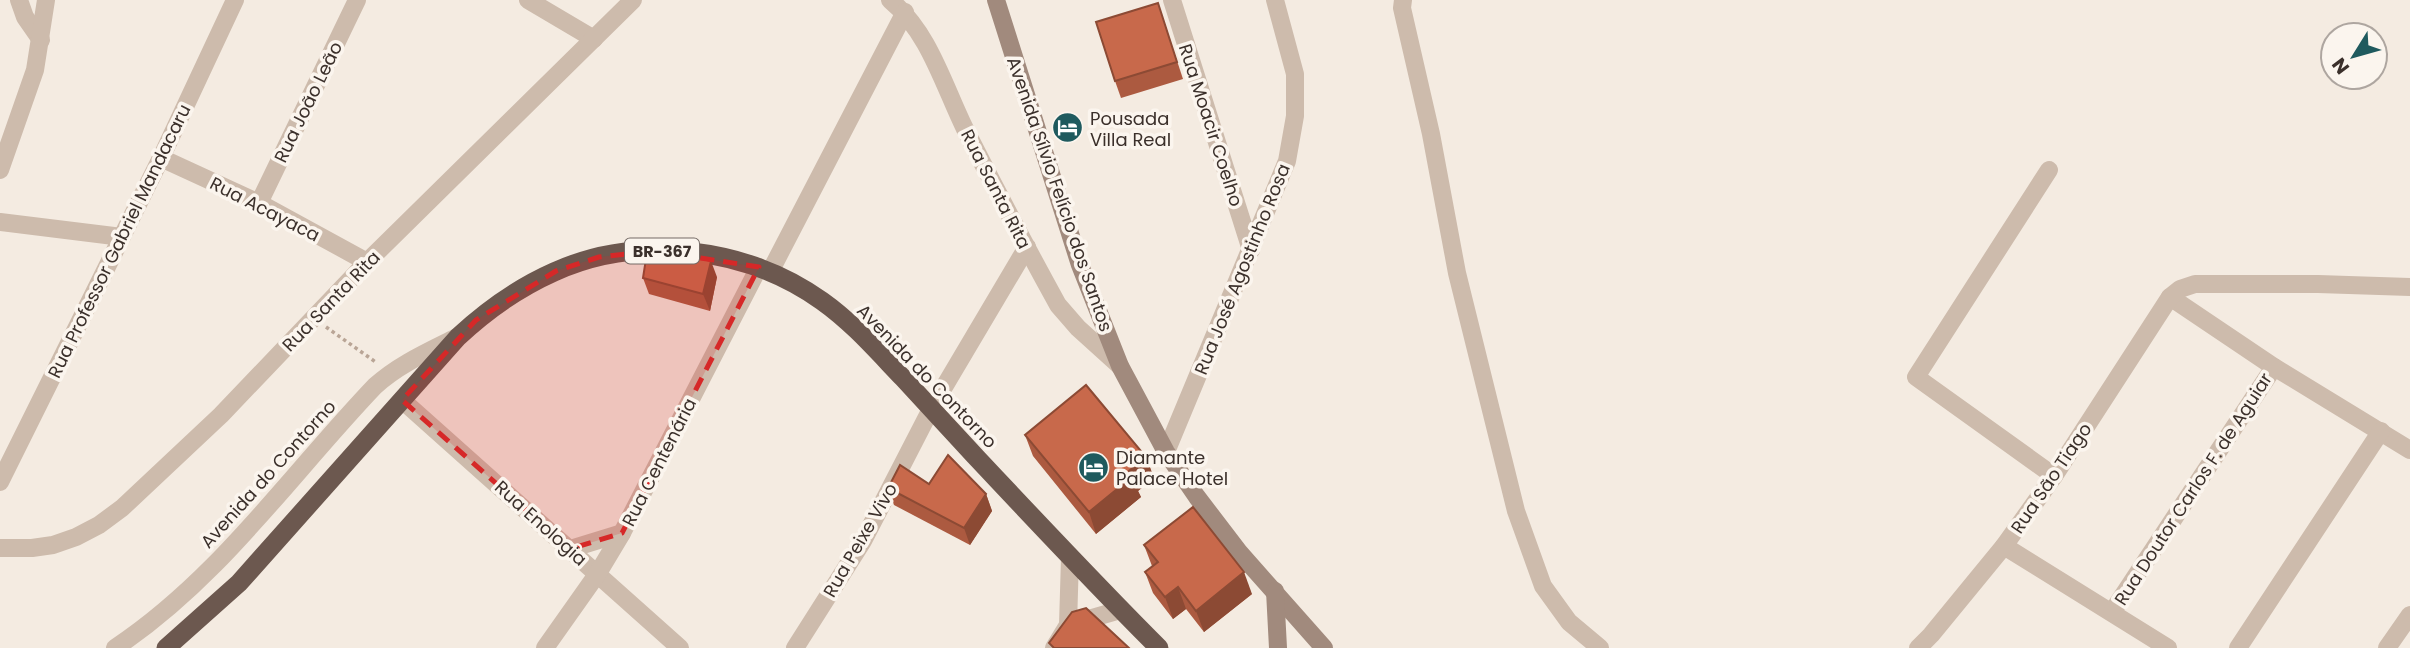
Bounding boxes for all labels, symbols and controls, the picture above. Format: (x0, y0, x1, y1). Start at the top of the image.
north arrow (2319, 21, 2389, 91)
street label: Rua João Leão (268, 37, 348, 167)
street label: Rua Moacir Coelho (1173, 41, 1249, 209)
text: N (2326, 52, 2356, 80)
street label: Avenida Sílvio Felício dos Santos (1001, 53, 1119, 335)
street label: Rua Professor Gabriel Mandacaru (42, 100, 196, 382)
place label: Pousada Villa Real (1090, 106, 1171, 152)
hotel icon: Pousada Villa Real (1050, 111, 1084, 145)
street label: Rua Santa Rita (955, 125, 1037, 253)
street label: Rua José Agostinho Rosa (1188, 160, 1296, 378)
street label: Rua Acayaca (206, 171, 324, 247)
road number: BR-367 (625, 238, 699, 264)
street label: Rua Santa Rita (276, 245, 386, 357)
street label: Avenida do Contorno (851, 298, 1003, 454)
street label: Rua Doutor Carlos F. de Aguiar (2108, 368, 2278, 610)
street label: Avenida do Contorno (195, 394, 341, 554)
street label: Rua Centenária (616, 394, 702, 530)
street label: Rua São Tiago (2005, 418, 2097, 538)
place label: Diamante Palace Hotel (1116, 445, 1228, 491)
hotel icon: Diamante Palace Hotel (1076, 450, 1110, 484)
street label: Rua Enologia (489, 475, 593, 571)
street label: Rua Peixe Vivo (817, 478, 903, 602)

